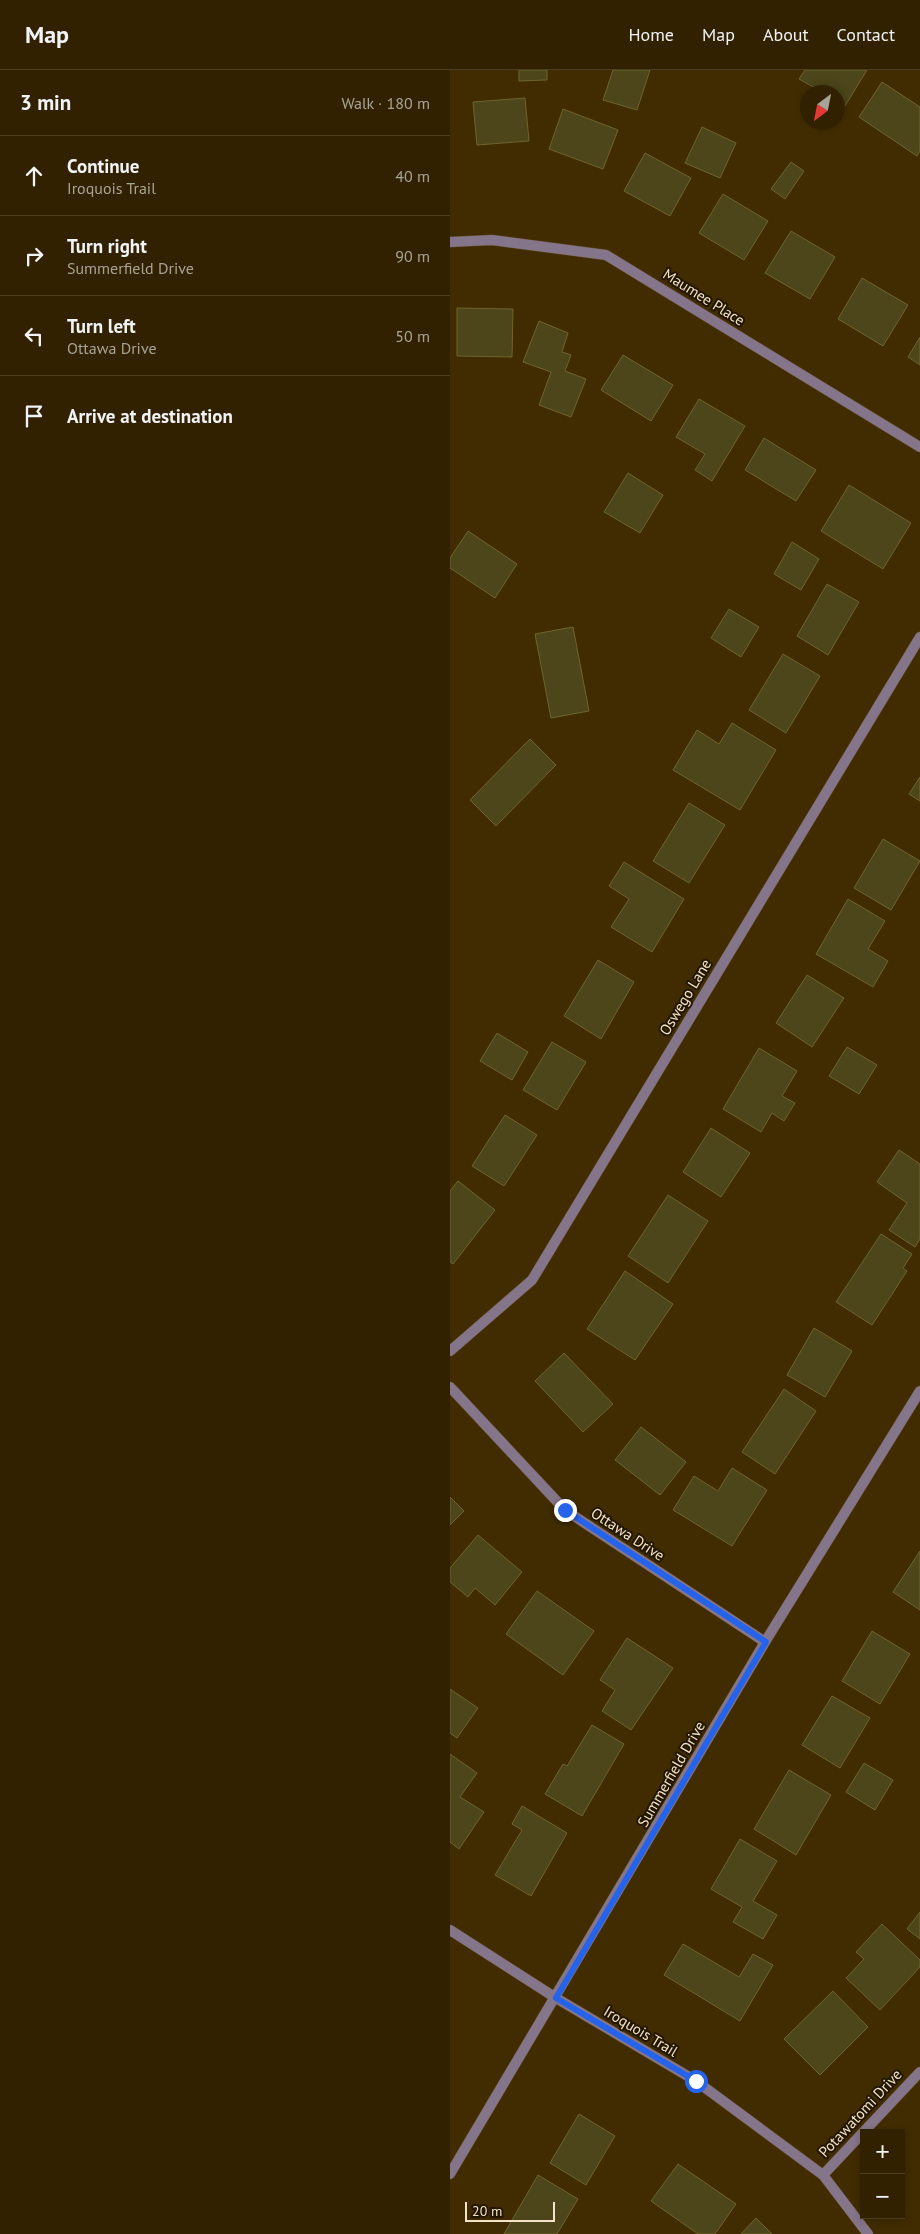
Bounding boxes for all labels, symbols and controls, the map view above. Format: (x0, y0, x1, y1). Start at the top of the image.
text: Map (25, 19, 69, 50)
text: Home (628, 23, 674, 46)
text: Map (702, 23, 735, 46)
text: About (763, 23, 809, 46)
text: Contact (837, 23, 895, 46)
north arrow (800, 85, 845, 130)
text: 3 min (20, 89, 71, 116)
text: Walk · 180 m (341, 93, 430, 113)
text: Continue (67, 154, 139, 178)
icon: ahead (20, 162, 48, 190)
text: 40 m (395, 166, 430, 186)
text: Iroquois Trail (67, 178, 156, 198)
text: Turn right (67, 234, 147, 258)
icon: right (20, 242, 48, 270)
text: 90 m (395, 246, 430, 266)
text: Summerfield Drive (67, 258, 194, 278)
street label: Maumee Place (660, 264, 748, 330)
text: Turn left (67, 314, 136, 338)
icon: left (20, 322, 48, 350)
text: 50 m (395, 326, 430, 346)
text: Ottawa Drive (67, 338, 157, 358)
icon: arrive (20, 402, 48, 430)
text: Arrive at destination (67, 404, 233, 428)
street label: Oswego Lane (655, 955, 715, 1039)
route end (554, 1499, 577, 1522)
street label: Ottawa Drive (588, 1503, 668, 1565)
street label: Summerfield Drive (633, 1718, 709, 1830)
street label: Iroquois Trail (600, 2001, 682, 2061)
street label: Potawatomi Drive (814, 2065, 906, 2161)
route start (685, 2070, 708, 2093)
map controls (860, 2129, 905, 2219)
button: + (860, 2129, 905, 2174)
button: − (860, 2174, 905, 2219)
scale bar (465, 2199, 555, 2222)
text: 20 m (472, 2202, 502, 2220)

